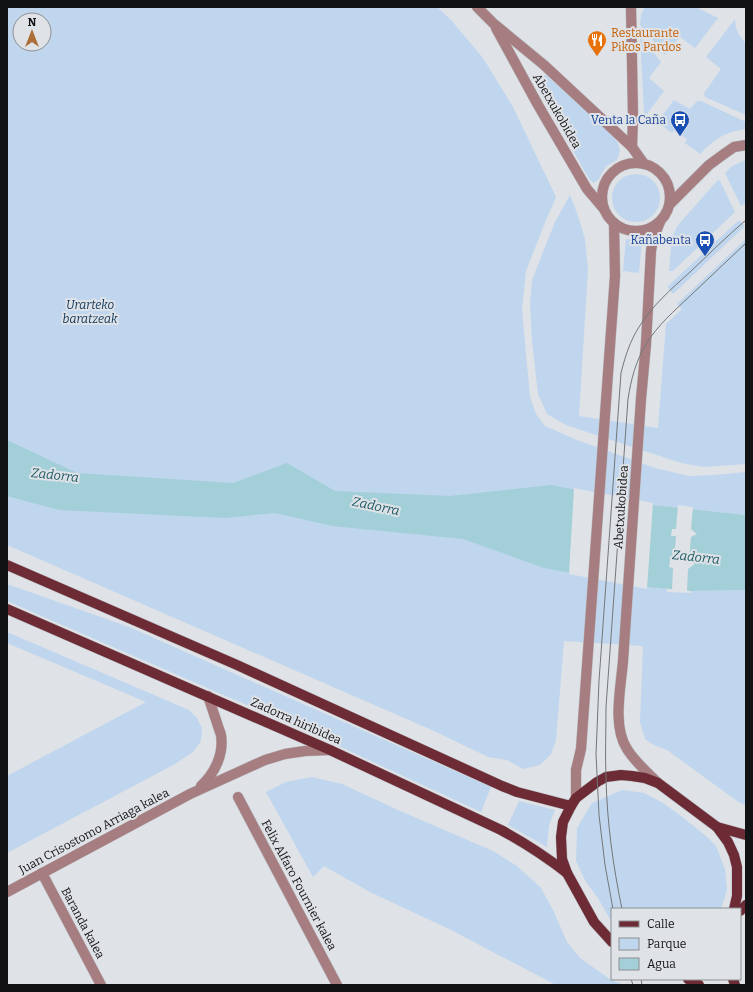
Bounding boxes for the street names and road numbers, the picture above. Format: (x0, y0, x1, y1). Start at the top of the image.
street label: Abetxukobidea (530, 71, 584, 151)
street label: Abetxukobidea (611, 464, 631, 549)
street label: Zadorra hiribidea (249, 695, 344, 747)
street label: Juan Crisostomo Arriaga kalea (16, 785, 172, 877)
street label: Felix Alfaro Fournier kalea (259, 817, 340, 953)
street label: Baranda kalea (58, 885, 108, 961)

